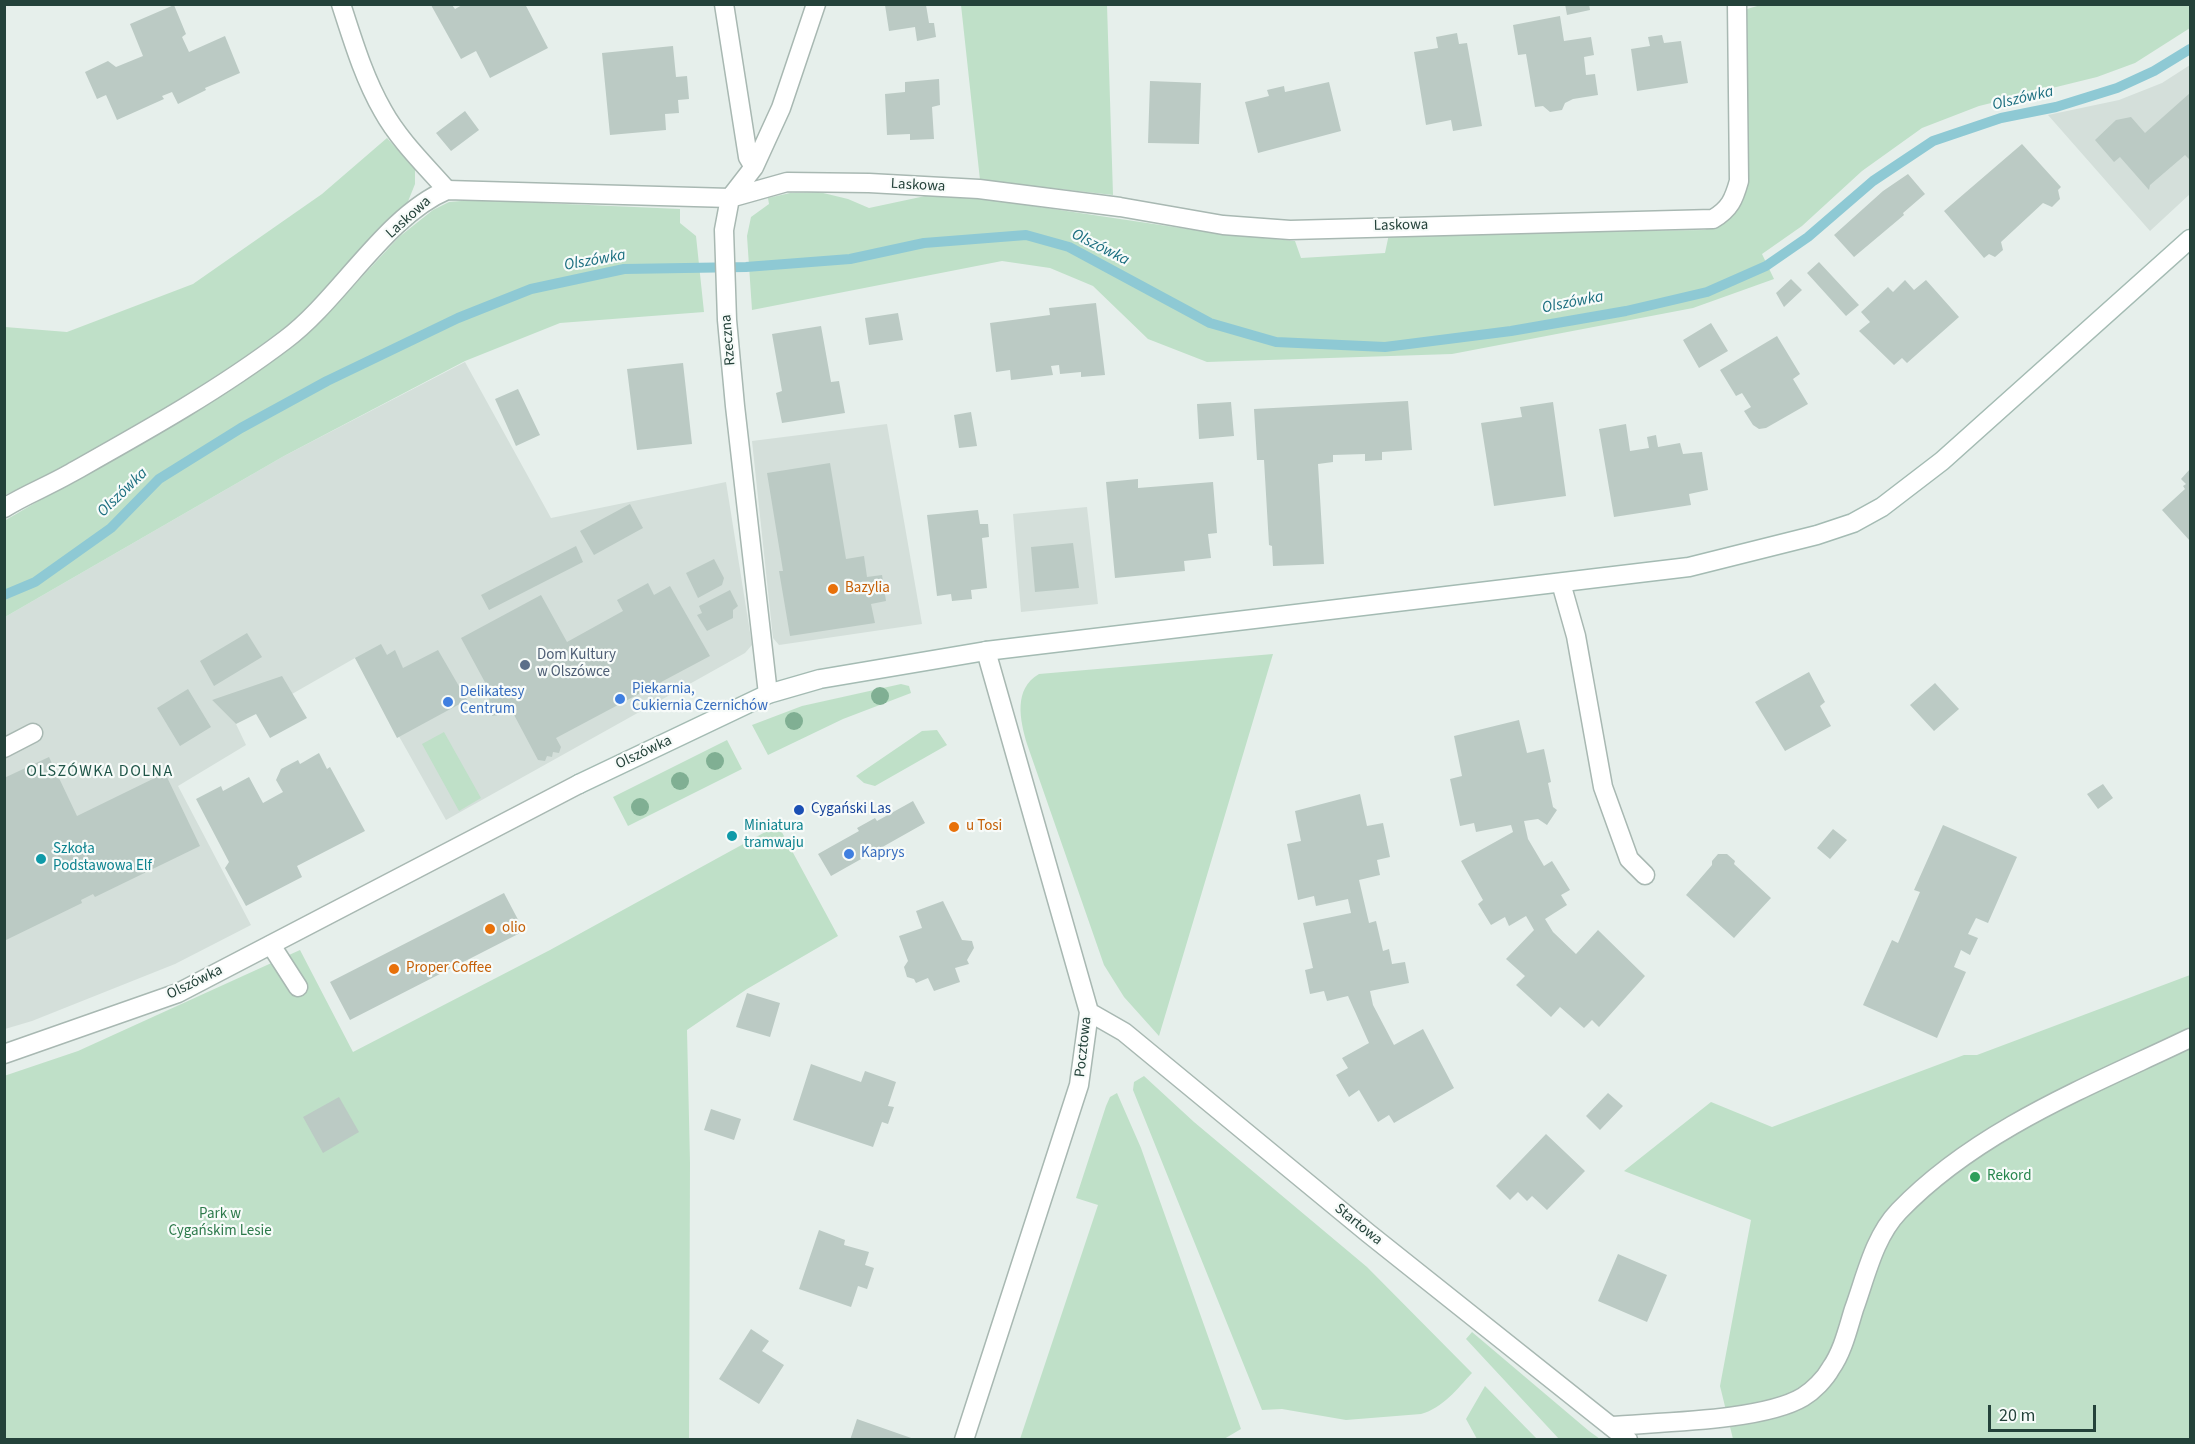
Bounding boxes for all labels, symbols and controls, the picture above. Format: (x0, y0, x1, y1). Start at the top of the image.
water label: Olszówka (1991, 83, 2055, 115)
street label: Laskowa (890, 176, 946, 196)
street label: Laskowa (383, 193, 435, 243)
street label: Laskowa (1374, 217, 1428, 235)
water label: Olszówka (1068, 225, 1132, 271)
water label: Olszówka (563, 246, 627, 276)
water label: Olszówka (1541, 288, 1605, 318)
street label: Rzeczna (718, 314, 740, 366)
water label: Olszówka (94, 464, 152, 522)
place label: Bazylia (845, 580, 890, 598)
marker: Bazylia (826, 582, 840, 596)
place label: Dom Kultury w Olszówce (537, 647, 616, 682)
marker: Dom Kultury w Olszówce (518, 658, 532, 672)
place label: Piekarnia, Cukiernia Czernichów (632, 681, 768, 716)
place label: Delikatesy Centrum (460, 684, 524, 719)
marker: Piekarnia, Cukiernia Czernichów (613, 692, 627, 706)
marker: Delikatesy Centrum (441, 695, 455, 709)
street label: Olszówka (613, 732, 675, 774)
district label: OLSZÓWKA DOLNA (26, 762, 174, 782)
place label: Cygański Las (811, 801, 891, 819)
marker: Cygański Las (792, 803, 806, 817)
place label: Miniatura tramwaju (744, 818, 804, 853)
place label: u Tosi (966, 818, 1002, 836)
marker: u Tosi (947, 820, 961, 834)
marker: Miniatura tramwaju (725, 829, 739, 843)
place label: Szkoła Podstawowa Elf (53, 841, 152, 876)
place label: Kaprys (861, 845, 904, 863)
marker: Kaprys (842, 847, 856, 861)
marker: Szkoła Podstawowa Elf (34, 852, 48, 866)
place label: olio (502, 920, 526, 938)
marker: olio (483, 922, 497, 936)
place label: Proper Coffee (406, 960, 492, 978)
street label: Olszówka (164, 962, 226, 1004)
marker: Proper Coffee (387, 962, 401, 976)
street label: Pocztowa (1072, 1016, 1096, 1078)
place label: Rekord (1987, 1168, 2031, 1186)
marker: Rekord (1968, 1170, 1982, 1184)
street label: Startowa (1330, 1200, 1386, 1250)
park label: Park w Cygańskim Lesie (168, 1206, 272, 1241)
scale bar (1991, 1393, 2099, 1431)
text: 20 m (1999, 1403, 2035, 1428)

